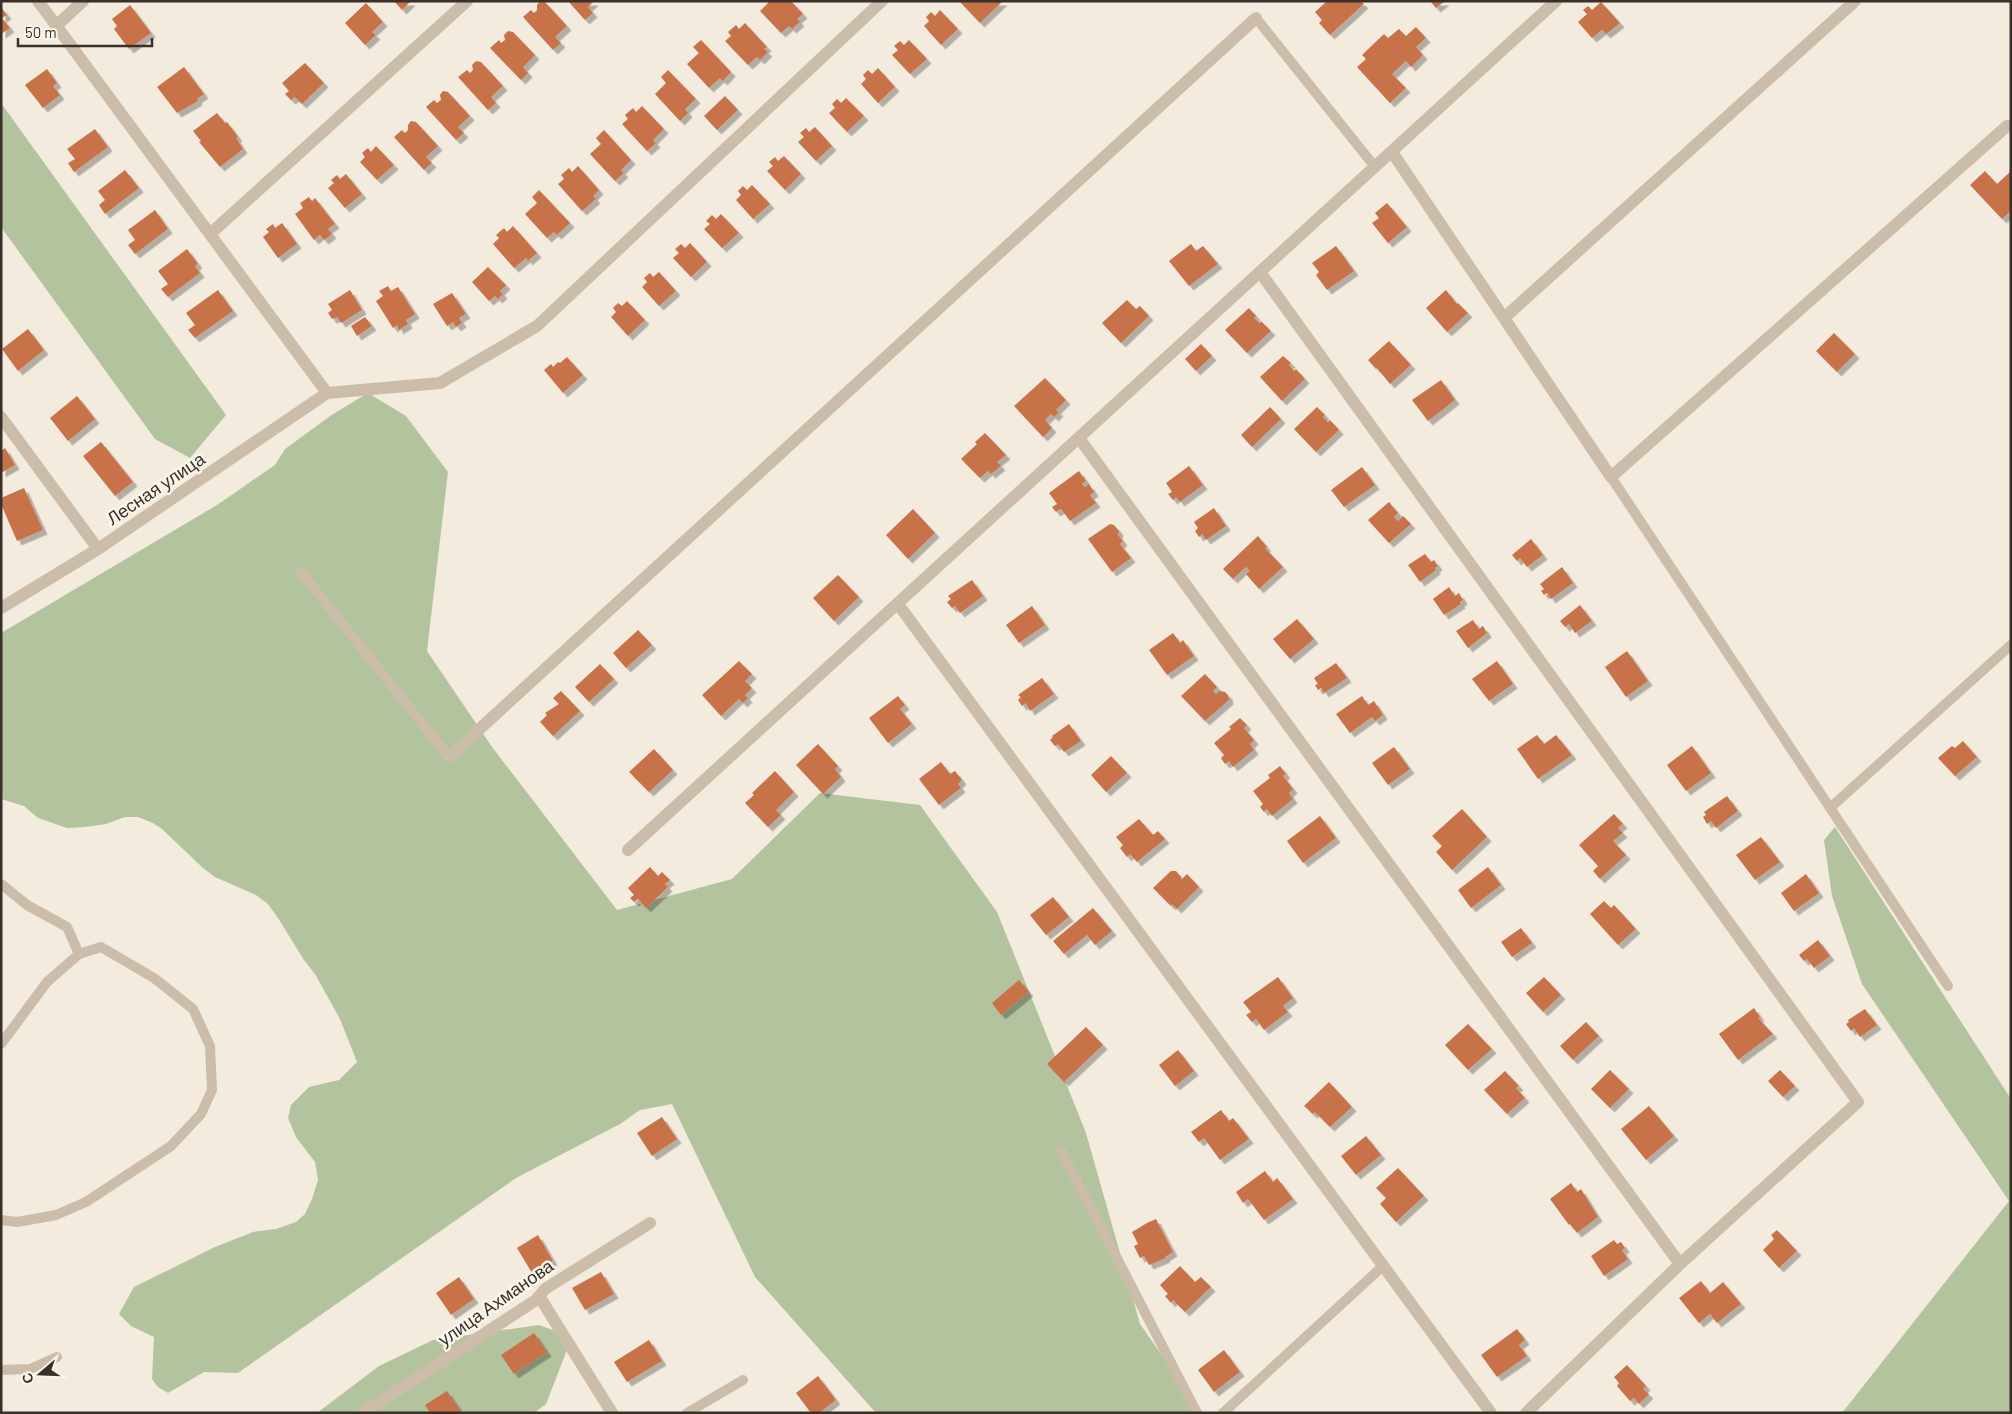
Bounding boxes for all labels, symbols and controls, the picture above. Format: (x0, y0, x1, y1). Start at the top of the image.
scale bar (18, 15, 151, 47)
text: 50 m (25, 23, 57, 41)
street label: Лесная улица (102, 447, 210, 529)
street label: улица Ахманова (433, 1254, 558, 1350)
north arrow (15, 1349, 65, 1399)
text: С (18, 1371, 37, 1386)

